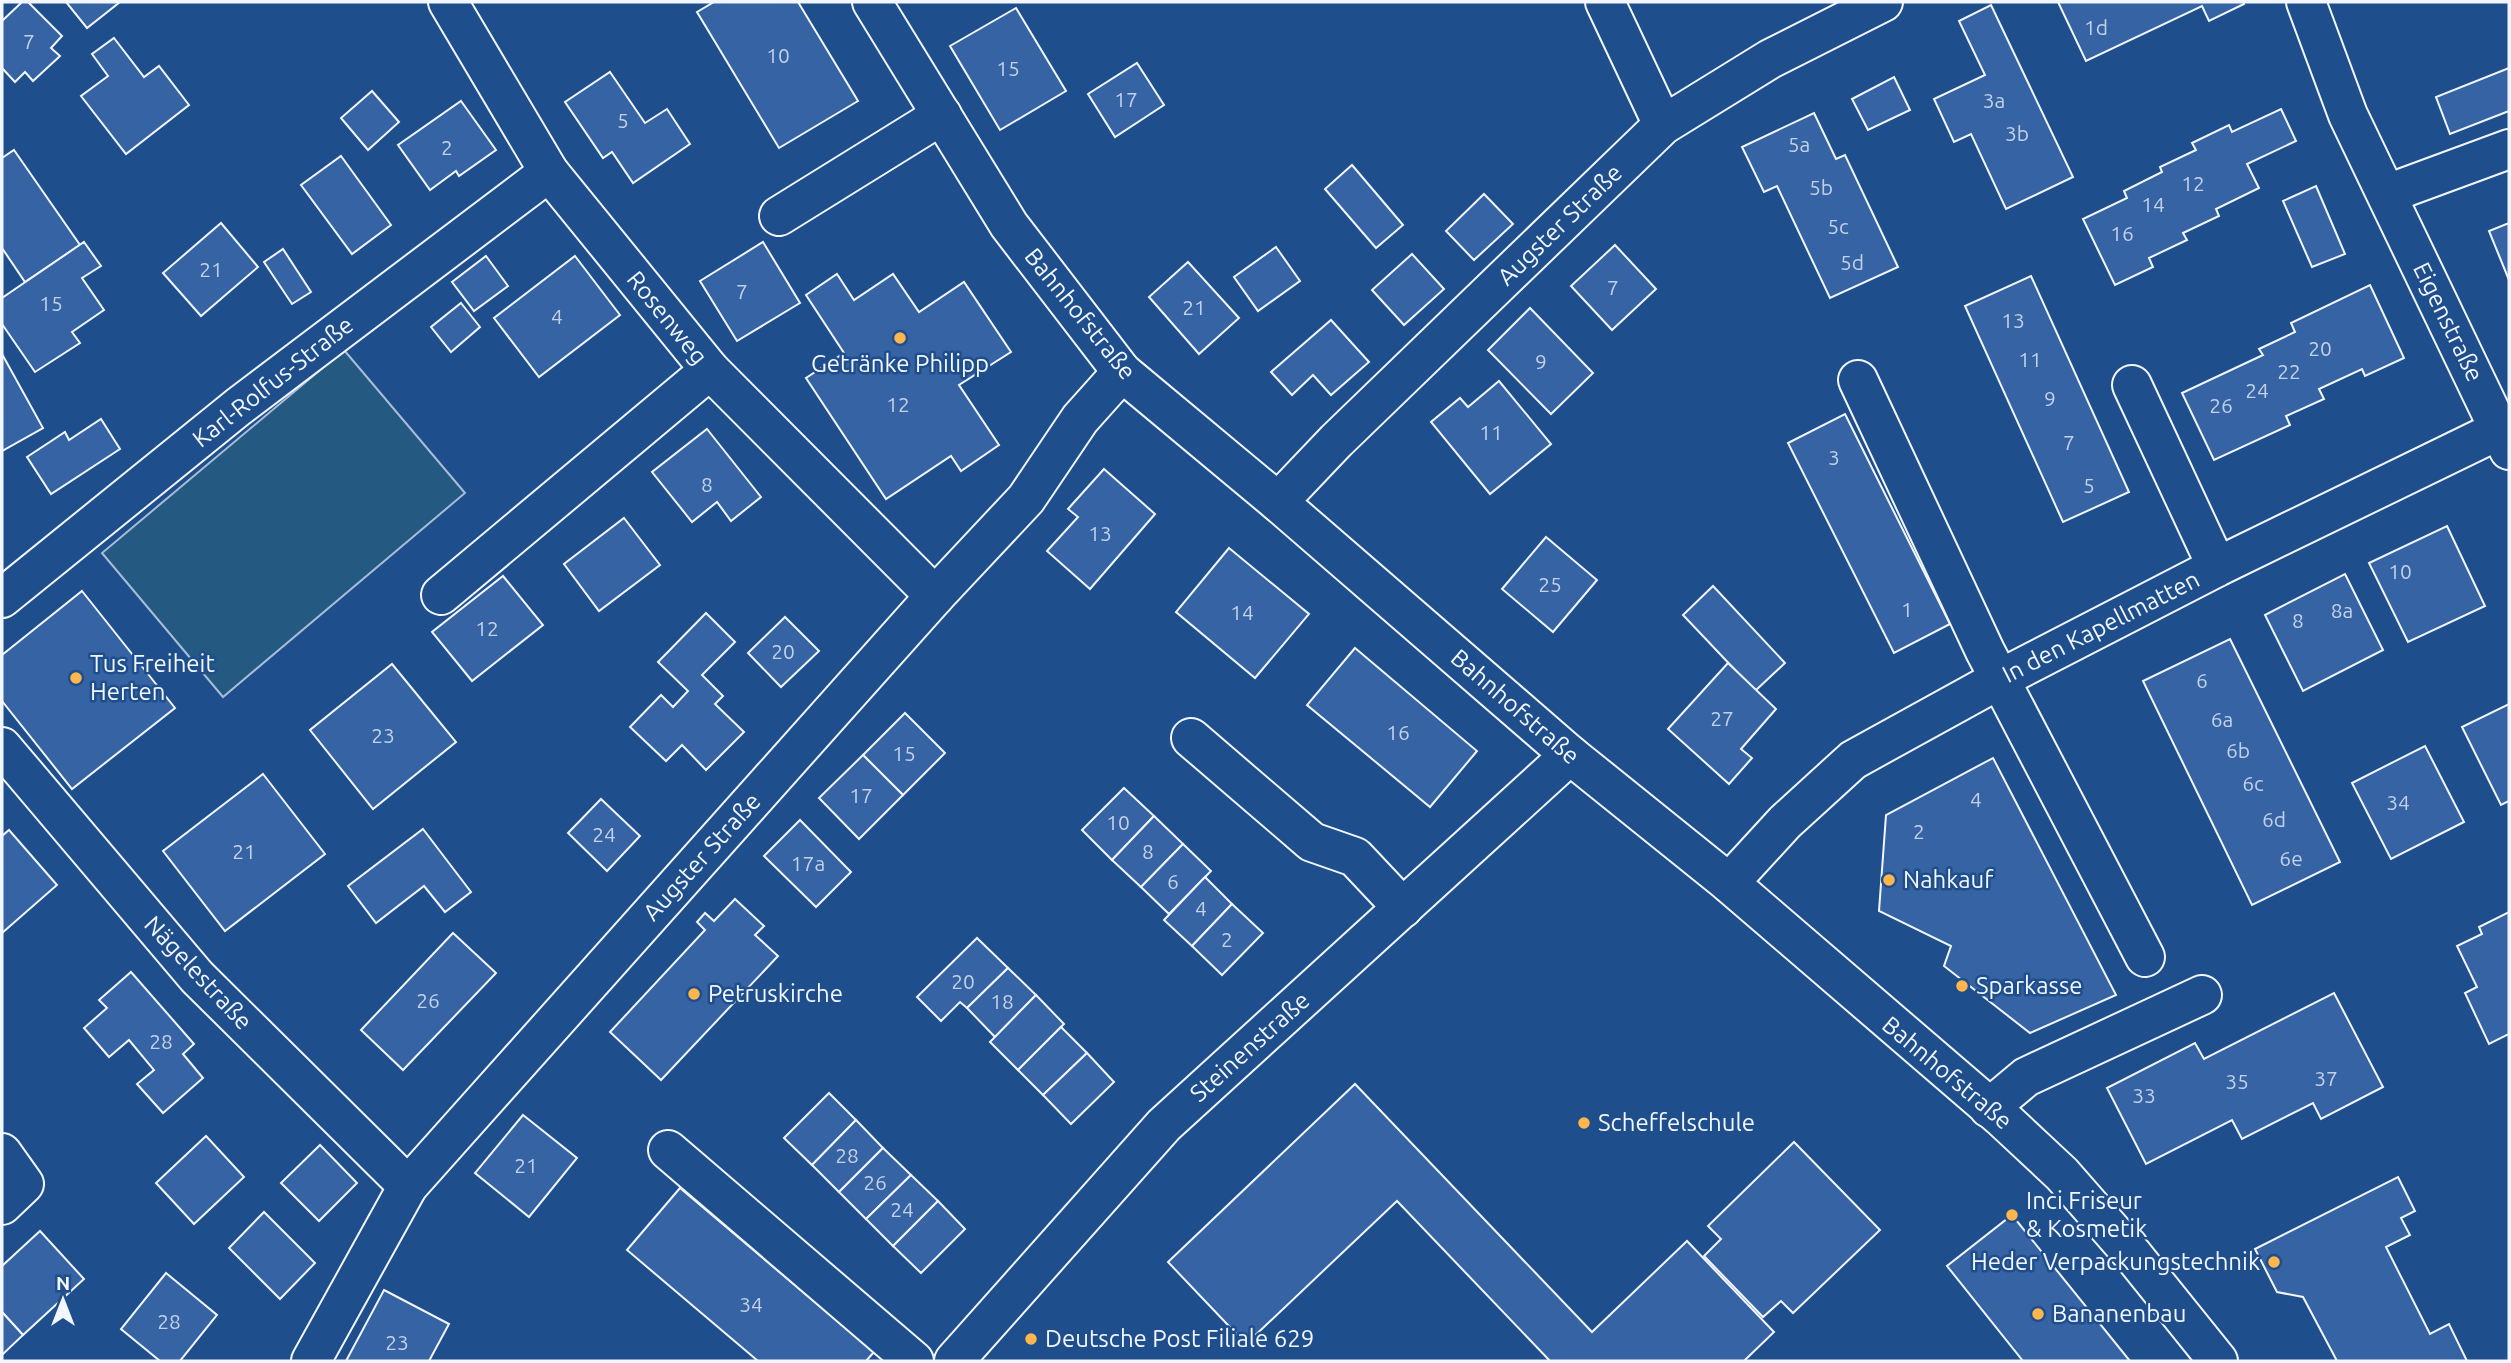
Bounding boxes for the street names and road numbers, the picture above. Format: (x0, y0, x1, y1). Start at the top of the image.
street label: Augster Straße (1492, 159, 1627, 291)
street label: Bahnhofstraße (1019, 243, 1141, 385)
street label: Eigenstraße (2408, 258, 2489, 386)
street label: Rosenweg (622, 266, 713, 370)
street label: Karl-Rolfus-Straße (187, 311, 358, 453)
street label: In den Kapellmatten (1998, 565, 2204, 688)
street label: Bahnhofstraße (1446, 644, 1585, 770)
street label: Augster Straße (637, 787, 766, 926)
street label: Nägelestraße (139, 910, 258, 1035)
street label: Steinenstraße (1185, 986, 1315, 1107)
street label: Bahnhofstraße (1877, 1011, 2018, 1135)

